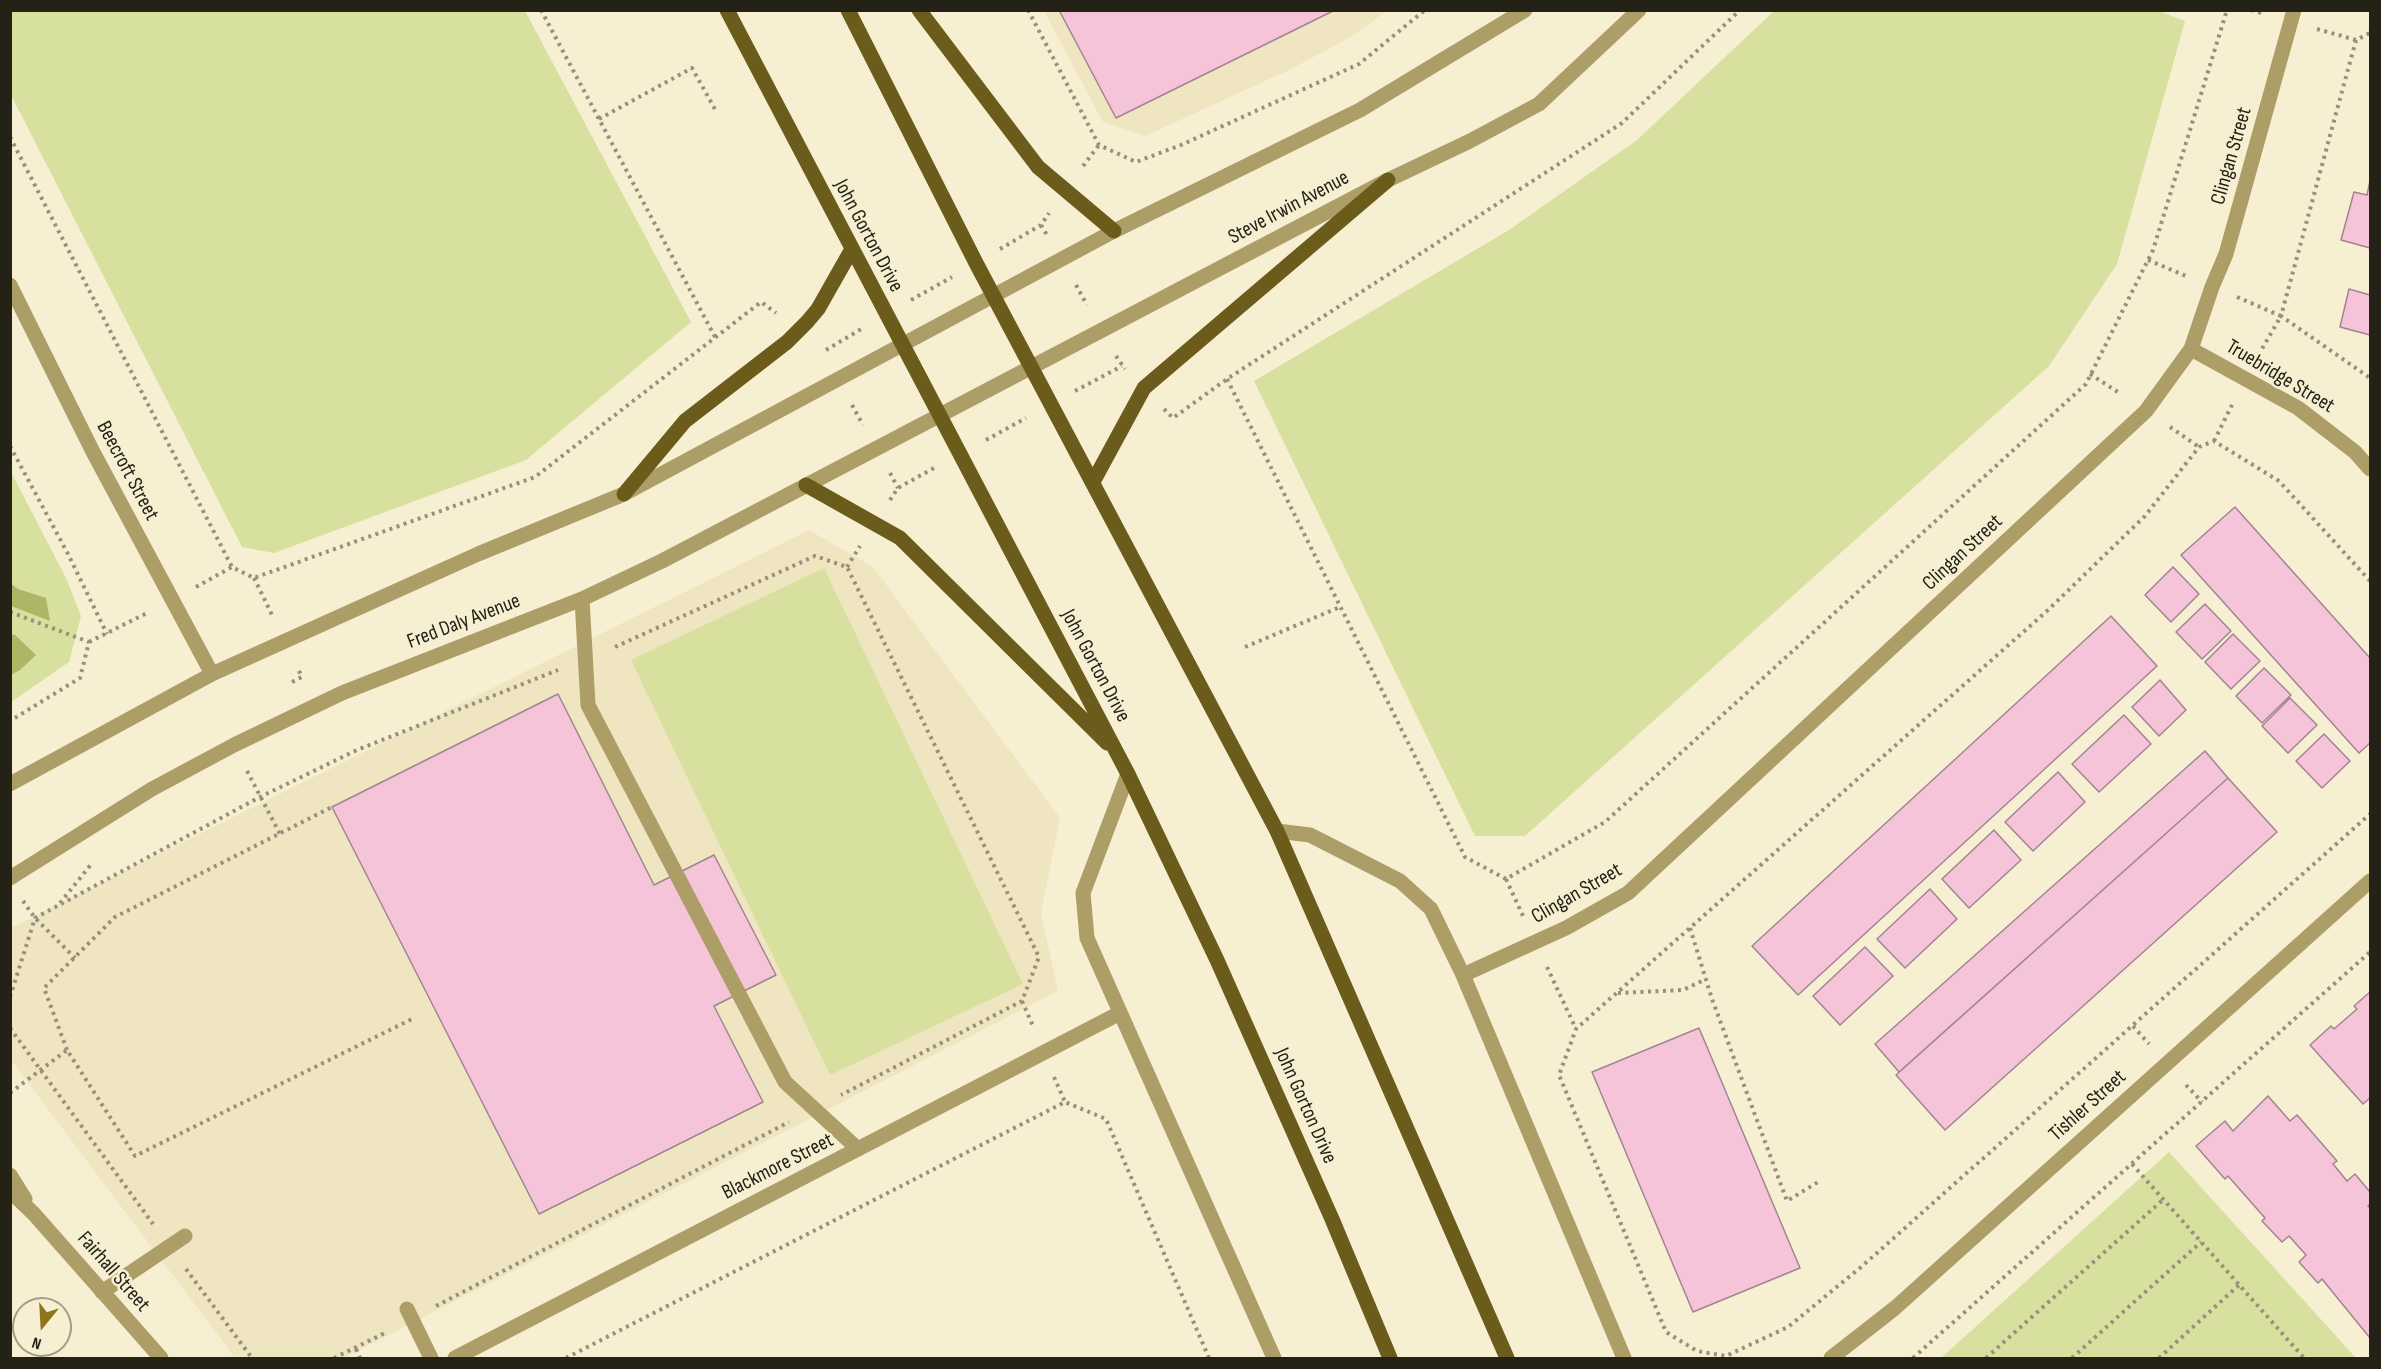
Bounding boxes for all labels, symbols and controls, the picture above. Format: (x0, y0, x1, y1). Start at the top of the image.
street label: Clingan Street (2206, 104, 2258, 208)
street label: Steve Irwin Avenue (1224, 166, 1354, 250)
street label: John Gorton Drive (828, 175, 908, 297)
street label: Truebridge Street (2221, 335, 2339, 419)
street label: Beecroft Street (90, 417, 164, 525)
street label: Clingan Street (1918, 510, 2008, 596)
street label: Fred Daly Avenue (404, 589, 524, 655)
street label: John Gorton Drive (1055, 605, 1135, 727)
street label: Clingan Street (1527, 858, 1627, 930)
street label: John Gorton Drive (1268, 1044, 1342, 1168)
street label: Tishler Street (2044, 1065, 2132, 1147)
street label: Blackmore Street (718, 1128, 838, 1206)
street label: Fairhall Street (71, 1227, 155, 1317)
north arrow (12, 1297, 72, 1357)
text: N (30, 1332, 44, 1353)

